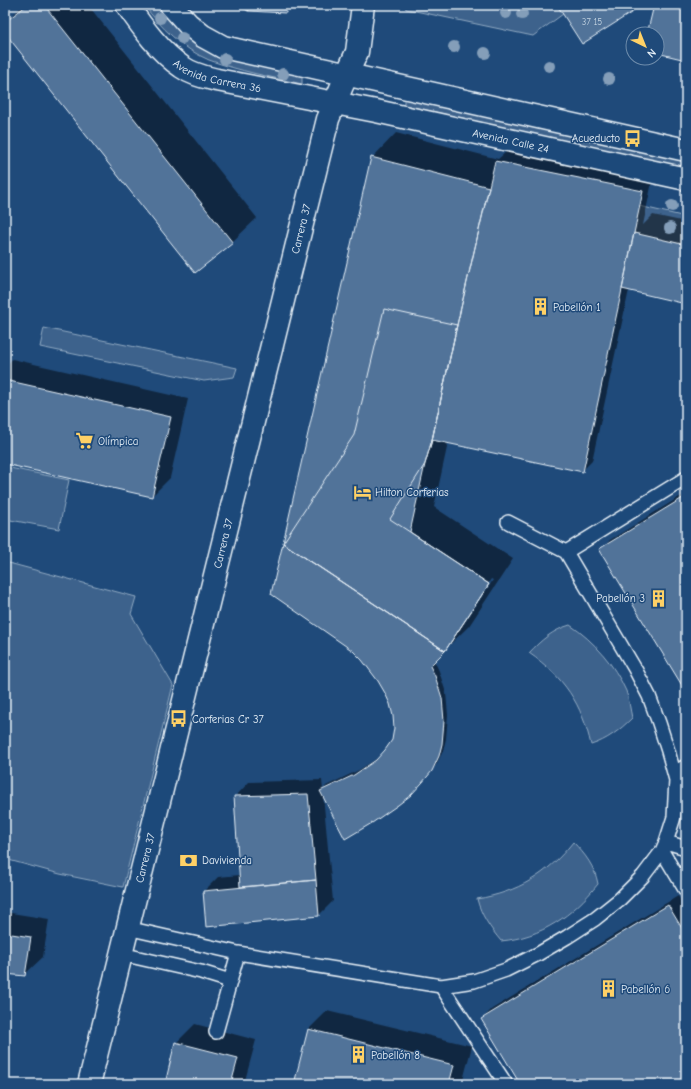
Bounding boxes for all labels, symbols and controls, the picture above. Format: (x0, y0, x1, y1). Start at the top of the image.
house number: 37 15 (582, 17, 602, 27)
north arrow (625, 26, 665, 66)
text: N (644, 46, 659, 60)
street label: Avenida Carrera 36 (170, 57, 262, 95)
street label: Avenida Calle 24 (471, 126, 550, 156)
bus stop icon: Acueducto (623, 128, 643, 148)
place label: Acueducto (572, 132, 620, 145)
street label: Carrera 37 (289, 203, 314, 255)
building icon: Pabellón 1 (530, 297, 550, 317)
place label: Pabellón 1 (553, 301, 601, 314)
supermarket icon: Olímpica (75, 431, 95, 451)
place label: Olímpica (98, 435, 138, 448)
hotel icon: Hilton Corferias (352, 482, 372, 502)
place label: Hilton Corferias (375, 486, 449, 499)
street label: Carrera 37 (211, 517, 236, 570)
building icon: Pabellón 3 (648, 588, 668, 608)
place label: Pabellón 3 (596, 592, 645, 605)
bus stop icon: Corferias Cr 37 (169, 709, 189, 729)
place label: Corferias Cr 37 (192, 713, 264, 726)
street label: Carrera 37 (133, 832, 158, 884)
bank icon: Davivienda (179, 850, 199, 870)
place label: Davivienda (202, 854, 252, 867)
building icon: Pabellón 6 (598, 979, 618, 999)
place label: Pabellón 6 (621, 983, 670, 996)
building icon: Pabellón 8 (348, 1045, 368, 1065)
place label: Pabellón 8 (371, 1049, 420, 1062)

